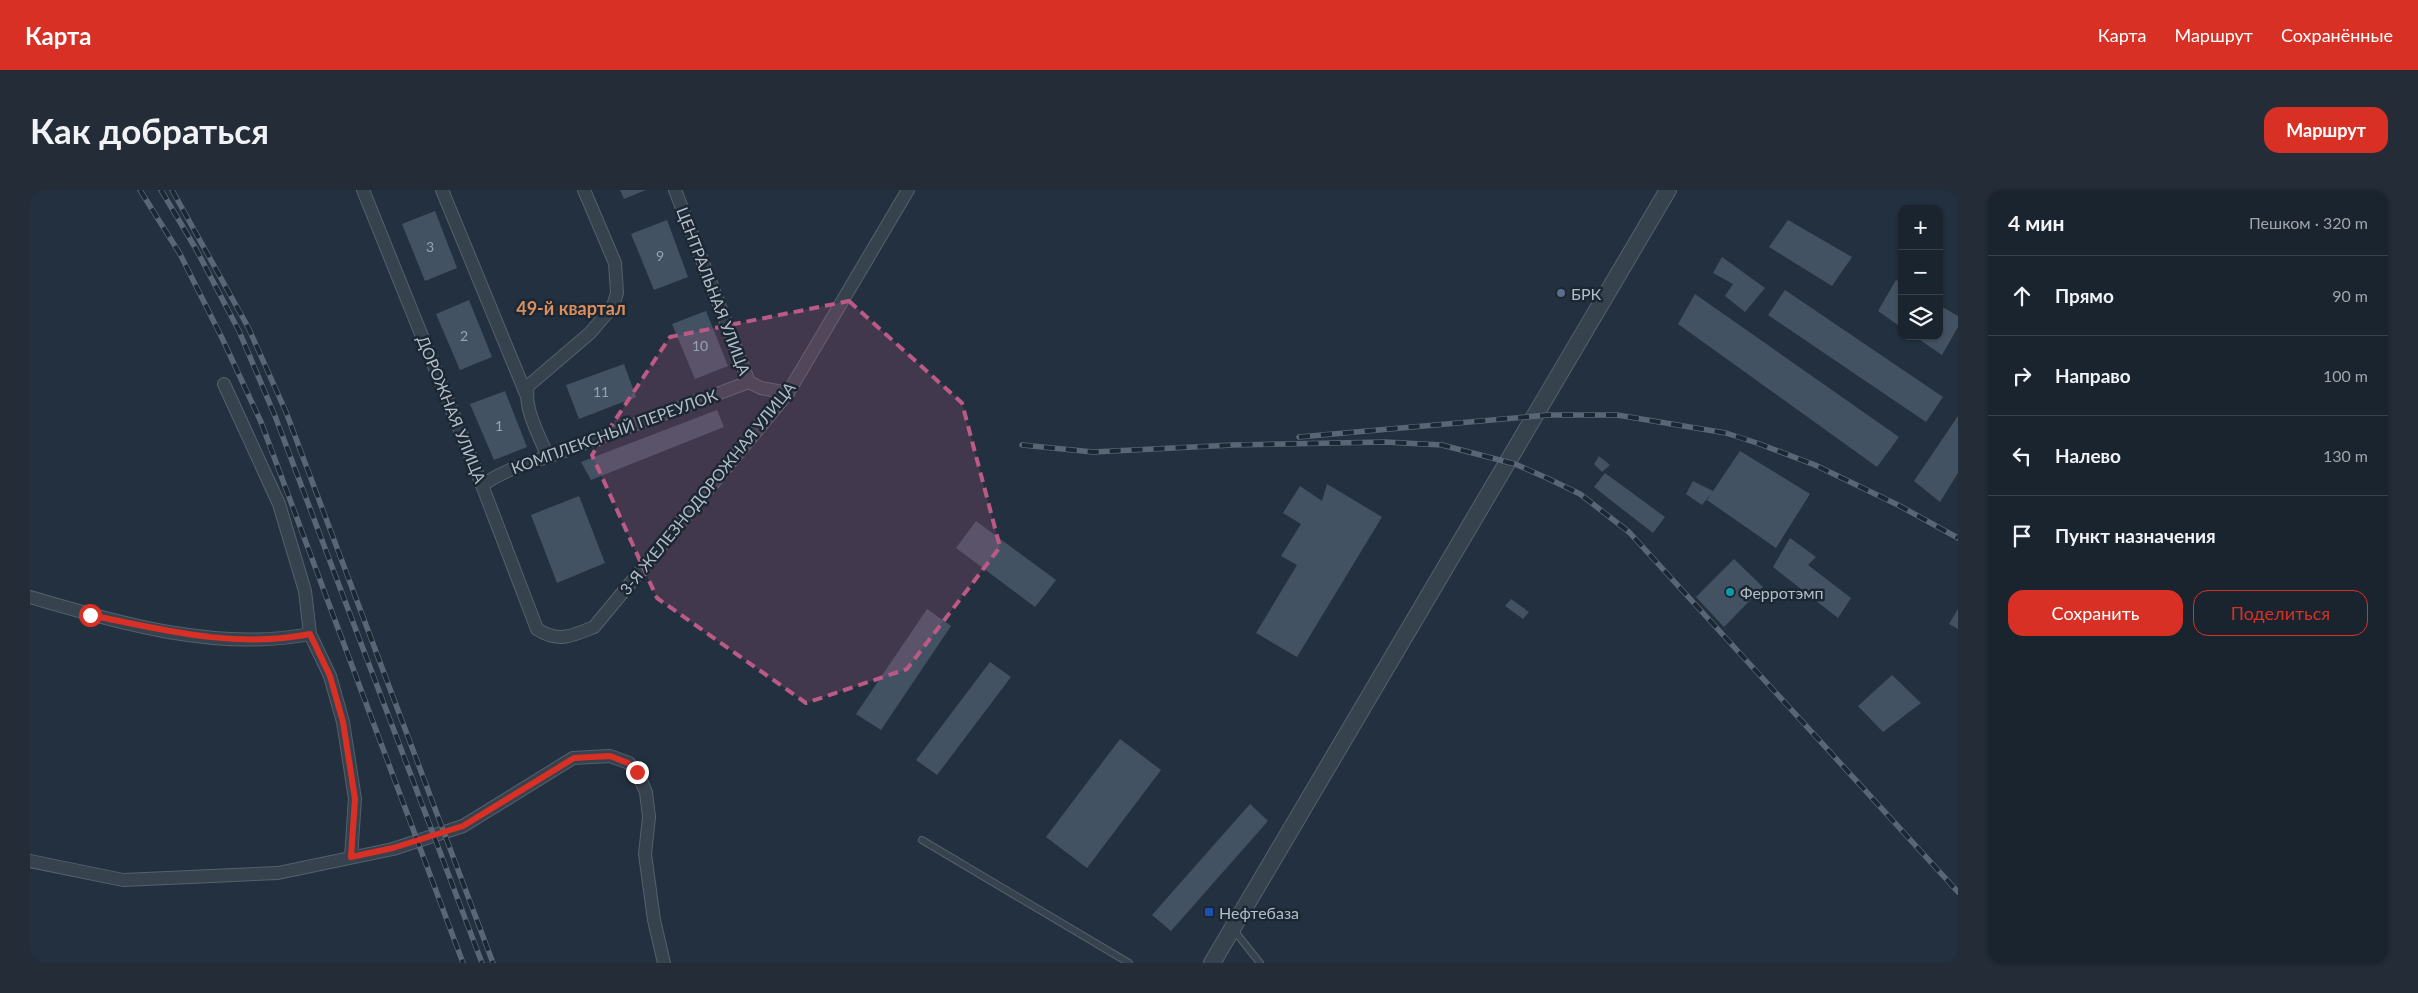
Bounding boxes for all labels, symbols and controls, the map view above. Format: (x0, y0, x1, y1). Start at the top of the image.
text: Карта (25, 21, 92, 50)
text: Карта (2098, 24, 2146, 46)
text: Маршрут (2174, 24, 2253, 46)
text: Сохранённые (2281, 24, 2393, 46)
button: Маршрут (2264, 107, 2388, 153)
text: Как добраться (30, 109, 269, 151)
street label: ЦЕНТРАЛЬНАЯ УЛИЦА (673, 204, 755, 378)
map controls (1898, 205, 1943, 340)
button: + (1898, 205, 1943, 250)
text: 4 мин (2008, 210, 2065, 235)
text: Пешком · 320 m (2249, 213, 2368, 232)
house number: 3 (426, 238, 434, 255)
house number: 9 (656, 247, 664, 264)
button: − (1898, 250, 1943, 295)
icon: ahead (2008, 282, 2036, 310)
place label: БРК (1571, 284, 1602, 303)
text: Прямо (2055, 284, 2114, 307)
text: 90 m (2332, 286, 2368, 305)
marker: БРК (1555, 287, 1567, 299)
button: layers (1898, 295, 1943, 340)
district label: 49-й квартал (516, 297, 626, 319)
house number: 2 (460, 327, 468, 344)
street label: ДОРОЖНАЯ УЛИЦА (414, 332, 490, 486)
house number: 10 (692, 337, 708, 354)
icon: right (2008, 362, 2036, 390)
text: Направо (2055, 364, 2131, 387)
text: 100 m (2323, 366, 2368, 385)
street label: 3-Я ЖЕЛЕЗНОДОРОЖНАЯ УЛИЦА (615, 378, 799, 598)
house number: 11 (593, 383, 609, 400)
street label: КОМПЛЕКСНЫЙ ПЕРЕУЛОК (508, 385, 720, 477)
house number: 1 (495, 417, 503, 434)
icon: left (2008, 442, 2036, 470)
text: Налево (2055, 444, 2121, 467)
text: 130 m (2323, 446, 2368, 465)
icon: arrive (2008, 522, 2036, 550)
text: Пункт назначения (2055, 524, 2216, 547)
place label: Ферротэмп (1740, 583, 1824, 602)
marker: Ферротэмп (1724, 586, 1736, 598)
button: Сохранить (2008, 590, 2183, 636)
button: Поделиться (2193, 590, 2368, 636)
route start (79, 604, 102, 627)
route end (626, 761, 649, 784)
place label: Нефтебаза (1219, 903, 1299, 922)
marker: Нефтебаза (1203, 906, 1215, 918)

